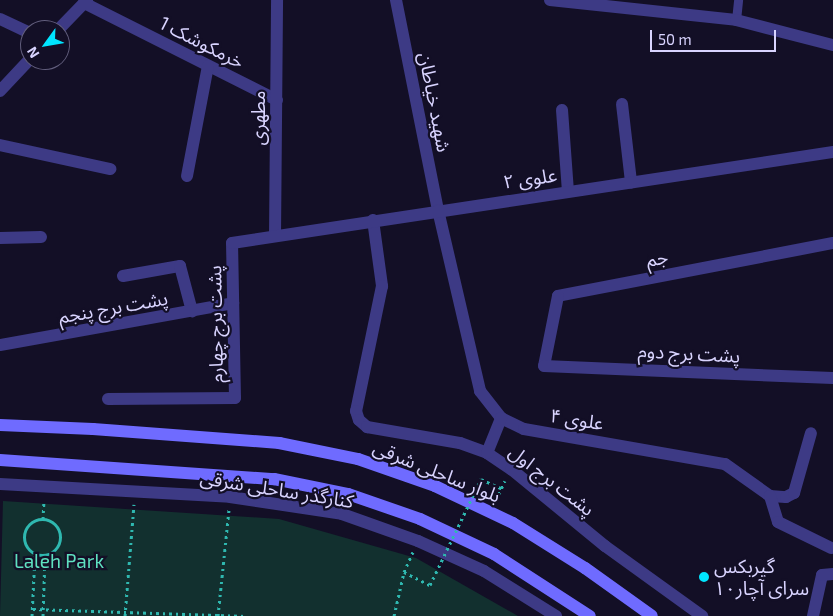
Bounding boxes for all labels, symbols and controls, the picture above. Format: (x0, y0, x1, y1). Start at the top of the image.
street label: خرمکوشک 1 (156, 11, 248, 73)
north arrow (20, 20, 70, 70)
scale bar (653, 20, 779, 52)
text: 50 m (658, 30, 692, 48)
text: N (23, 44, 43, 61)
street label: شهید خیاطان (414, 50, 456, 154)
street label: مطهری (247, 90, 269, 146)
street label: علوی ۲ (502, 163, 558, 193)
street label: جم (644, 245, 670, 271)
street label: پشت برج چهارم (203, 265, 227, 383)
street label: پشت برج پنجم (56, 286, 170, 328)
street label: پشت برج دوم (637, 339, 741, 367)
street label: علوی ۴ (549, 404, 605, 434)
street label: بلوار ساحلی شرقی (370, 435, 504, 507)
street label: پشت برج اول (505, 440, 599, 520)
street label: کنارگذر ساحلی شرقی (199, 466, 355, 512)
park label: Laleh Park (14, 550, 104, 572)
place label: گیربکس سرای آچار۱۰ (714, 555, 809, 599)
marker: گیربکس سرای آچار۱۰ (698, 571, 710, 583)

